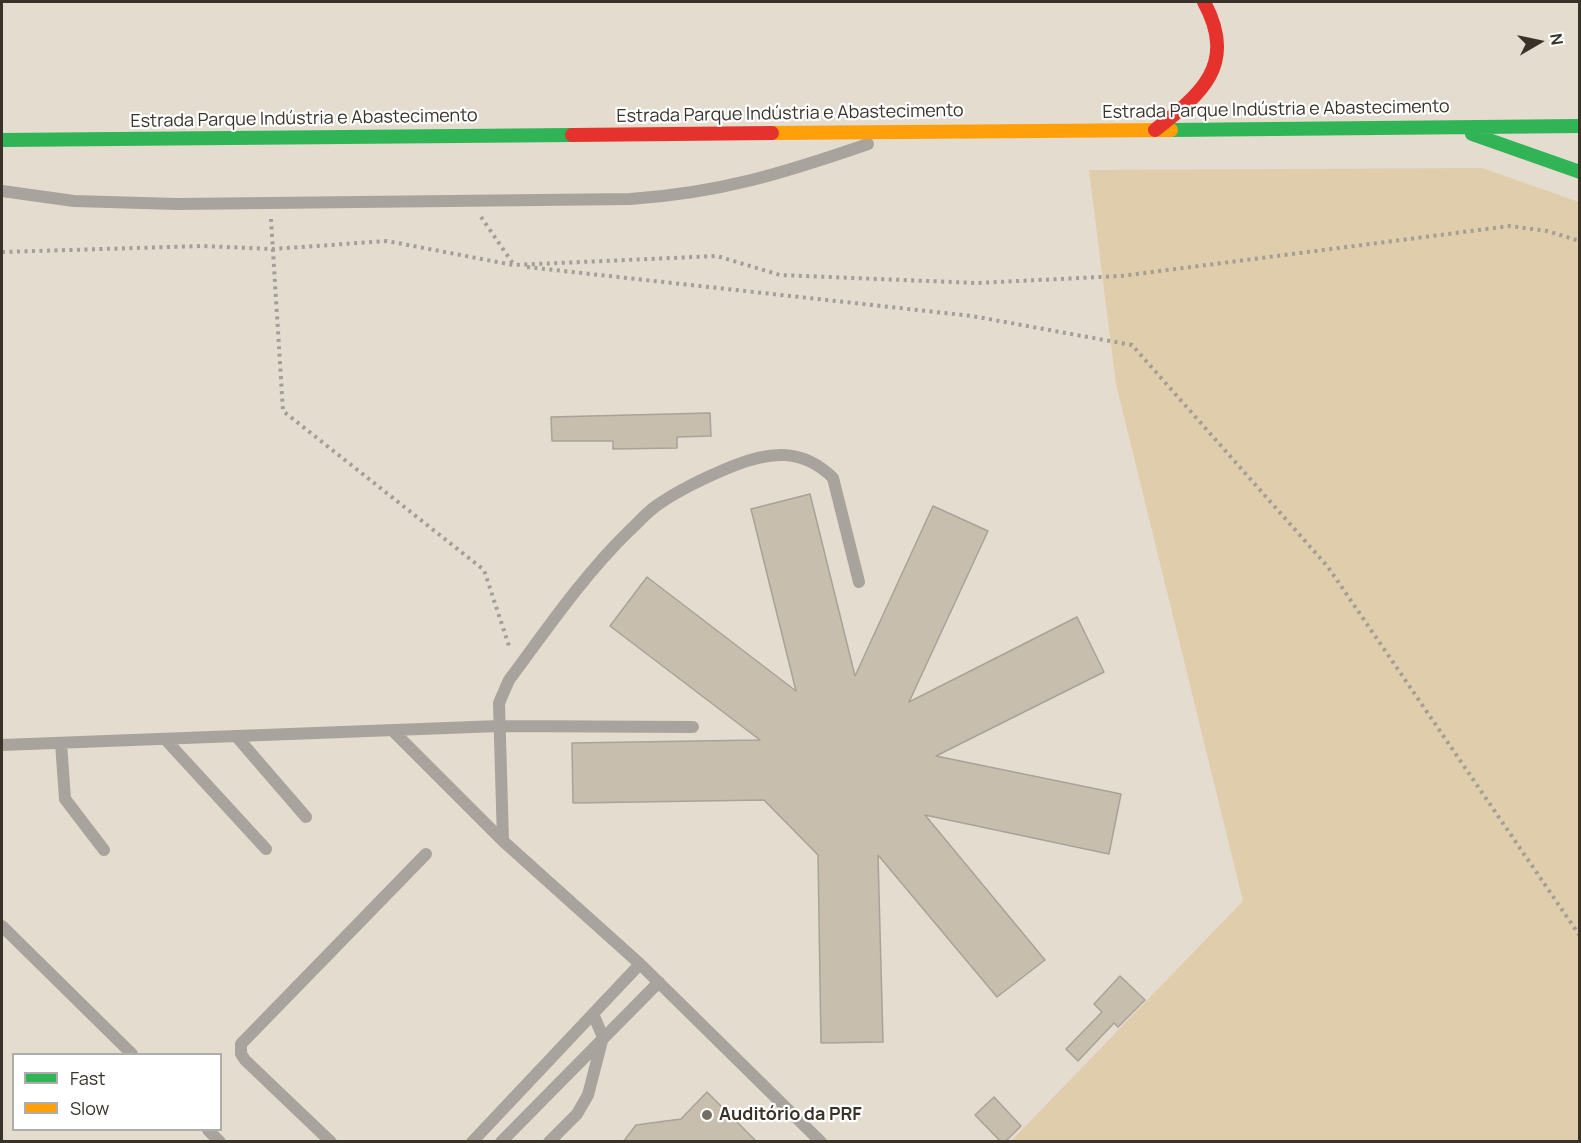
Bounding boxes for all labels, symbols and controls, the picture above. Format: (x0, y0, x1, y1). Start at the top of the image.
north arrow (1509, 12, 1569, 72)
text: N (1545, 32, 1569, 47)
street label: Estrada Parque Indústria e Abastecimento (1102, 96, 1450, 124)
street label: Estrada Parque Indústria e Abastecimento (616, 100, 964, 128)
street label: Estrada Parque Indústria e Abastecimento (130, 105, 478, 133)
legend (12, 1053, 222, 1131)
text: Fast (70, 1066, 105, 1090)
text: Slow (70, 1096, 109, 1120)
place label: Auditório da PRF (719, 1104, 862, 1126)
marker: Auditório da PRF (700, 1108, 714, 1122)

